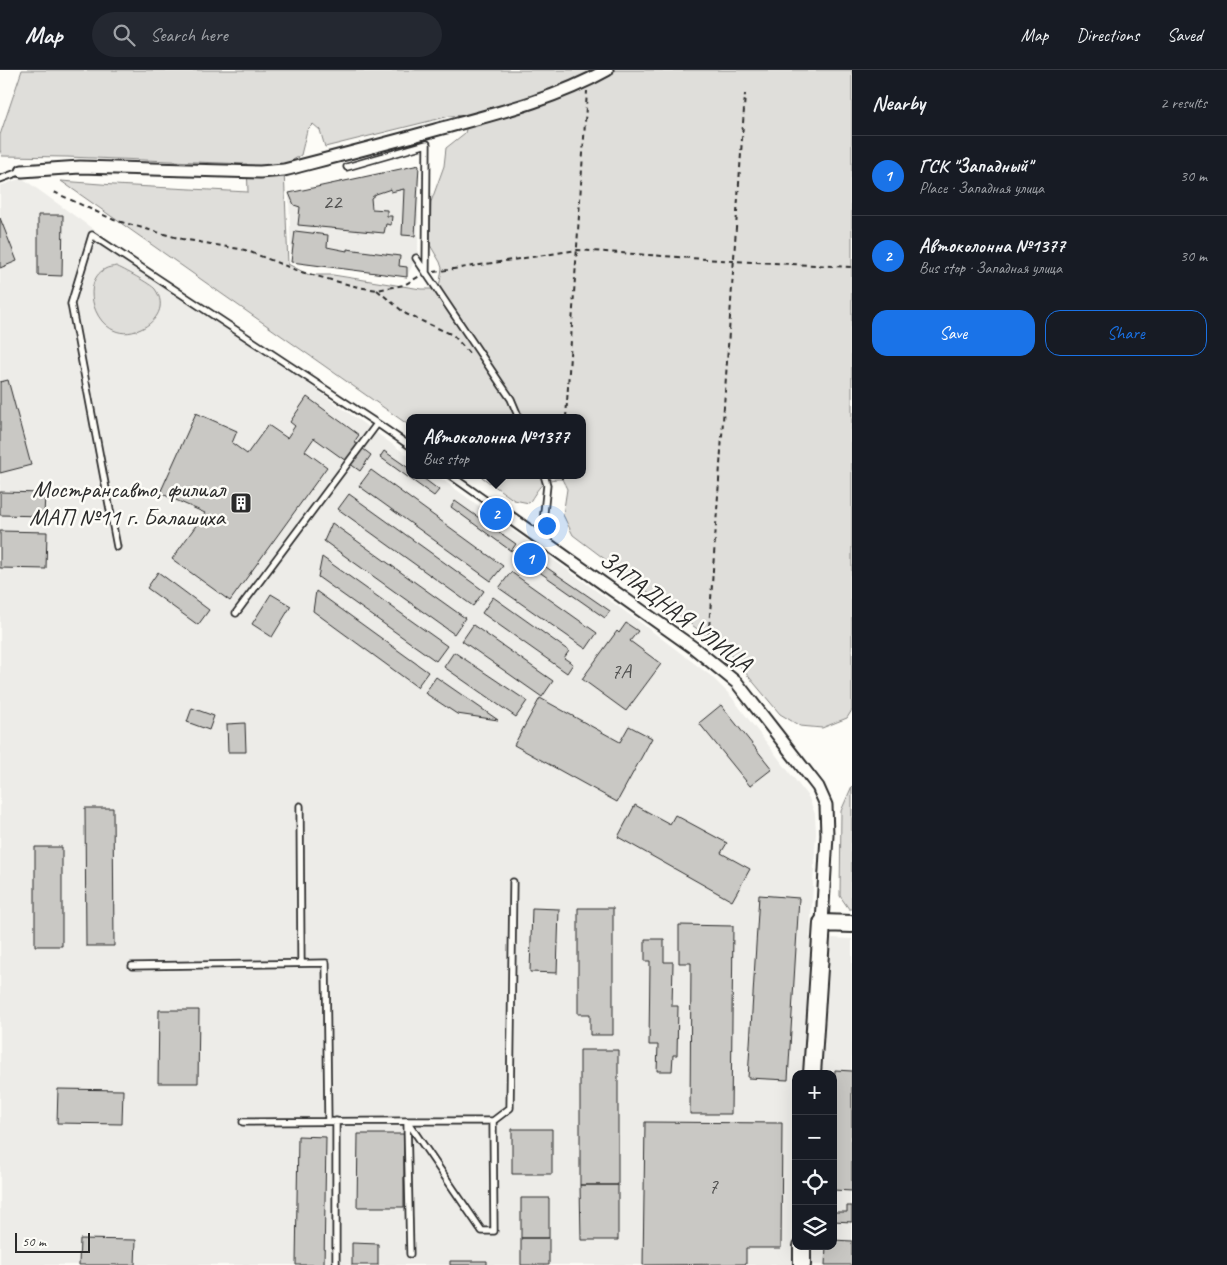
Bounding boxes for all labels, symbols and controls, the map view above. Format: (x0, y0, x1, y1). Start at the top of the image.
search box (92, 12, 442, 57)
text: Map (25, 20, 62, 50)
icon: search (110, 21, 138, 49)
text: Search here (150, 23, 228, 47)
text: Map (1021, 24, 1048, 46)
text: Directions (1076, 24, 1139, 46)
text: Saved (1167, 24, 1202, 46)
text: Nearby (872, 90, 925, 116)
text: 2 results (1160, 93, 1207, 113)
text: ГСК "Западный" (919, 154, 1032, 178)
text: 1 (884, 166, 892, 186)
text: 30 m (1180, 166, 1207, 186)
text: Place · Западная улица (919, 178, 1044, 198)
house number: 22 (323, 189, 343, 215)
text: Автоколонна №1377 (919, 234, 1065, 258)
text: 2 (884, 246, 892, 266)
text: 30 m (1180, 246, 1207, 266)
text: Bus stop · Западная улица (919, 258, 1062, 278)
button: Save (872, 310, 1035, 356)
button: Share (1045, 310, 1207, 356)
popup (406, 414, 586, 479)
text: Автоколонна №1377 (423, 425, 569, 449)
text: Bus stop (423, 449, 469, 469)
place label: Мострансавто, филиал МАП №11 г. Балашиха (29, 474, 227, 532)
building icon: Мострансавто, филиал МАП №11 г. Балашиха (229, 491, 253, 515)
pin: 2 (480, 495, 512, 533)
your location (534, 513, 560, 539)
pin: 1 (514, 540, 546, 578)
street label: ЗАПАДНАЯ УЛИЦА (594, 544, 759, 679)
house number: 7А (611, 658, 632, 684)
map controls (792, 1070, 837, 1250)
button: + (792, 1070, 837, 1115)
button: − (792, 1115, 837, 1160)
button: locate (792, 1160, 837, 1205)
house number: 7 (708, 1173, 719, 1199)
button: layers (792, 1205, 837, 1250)
scale bar (15, 1230, 90, 1253)
text: 50 m (22, 1233, 46, 1250)

